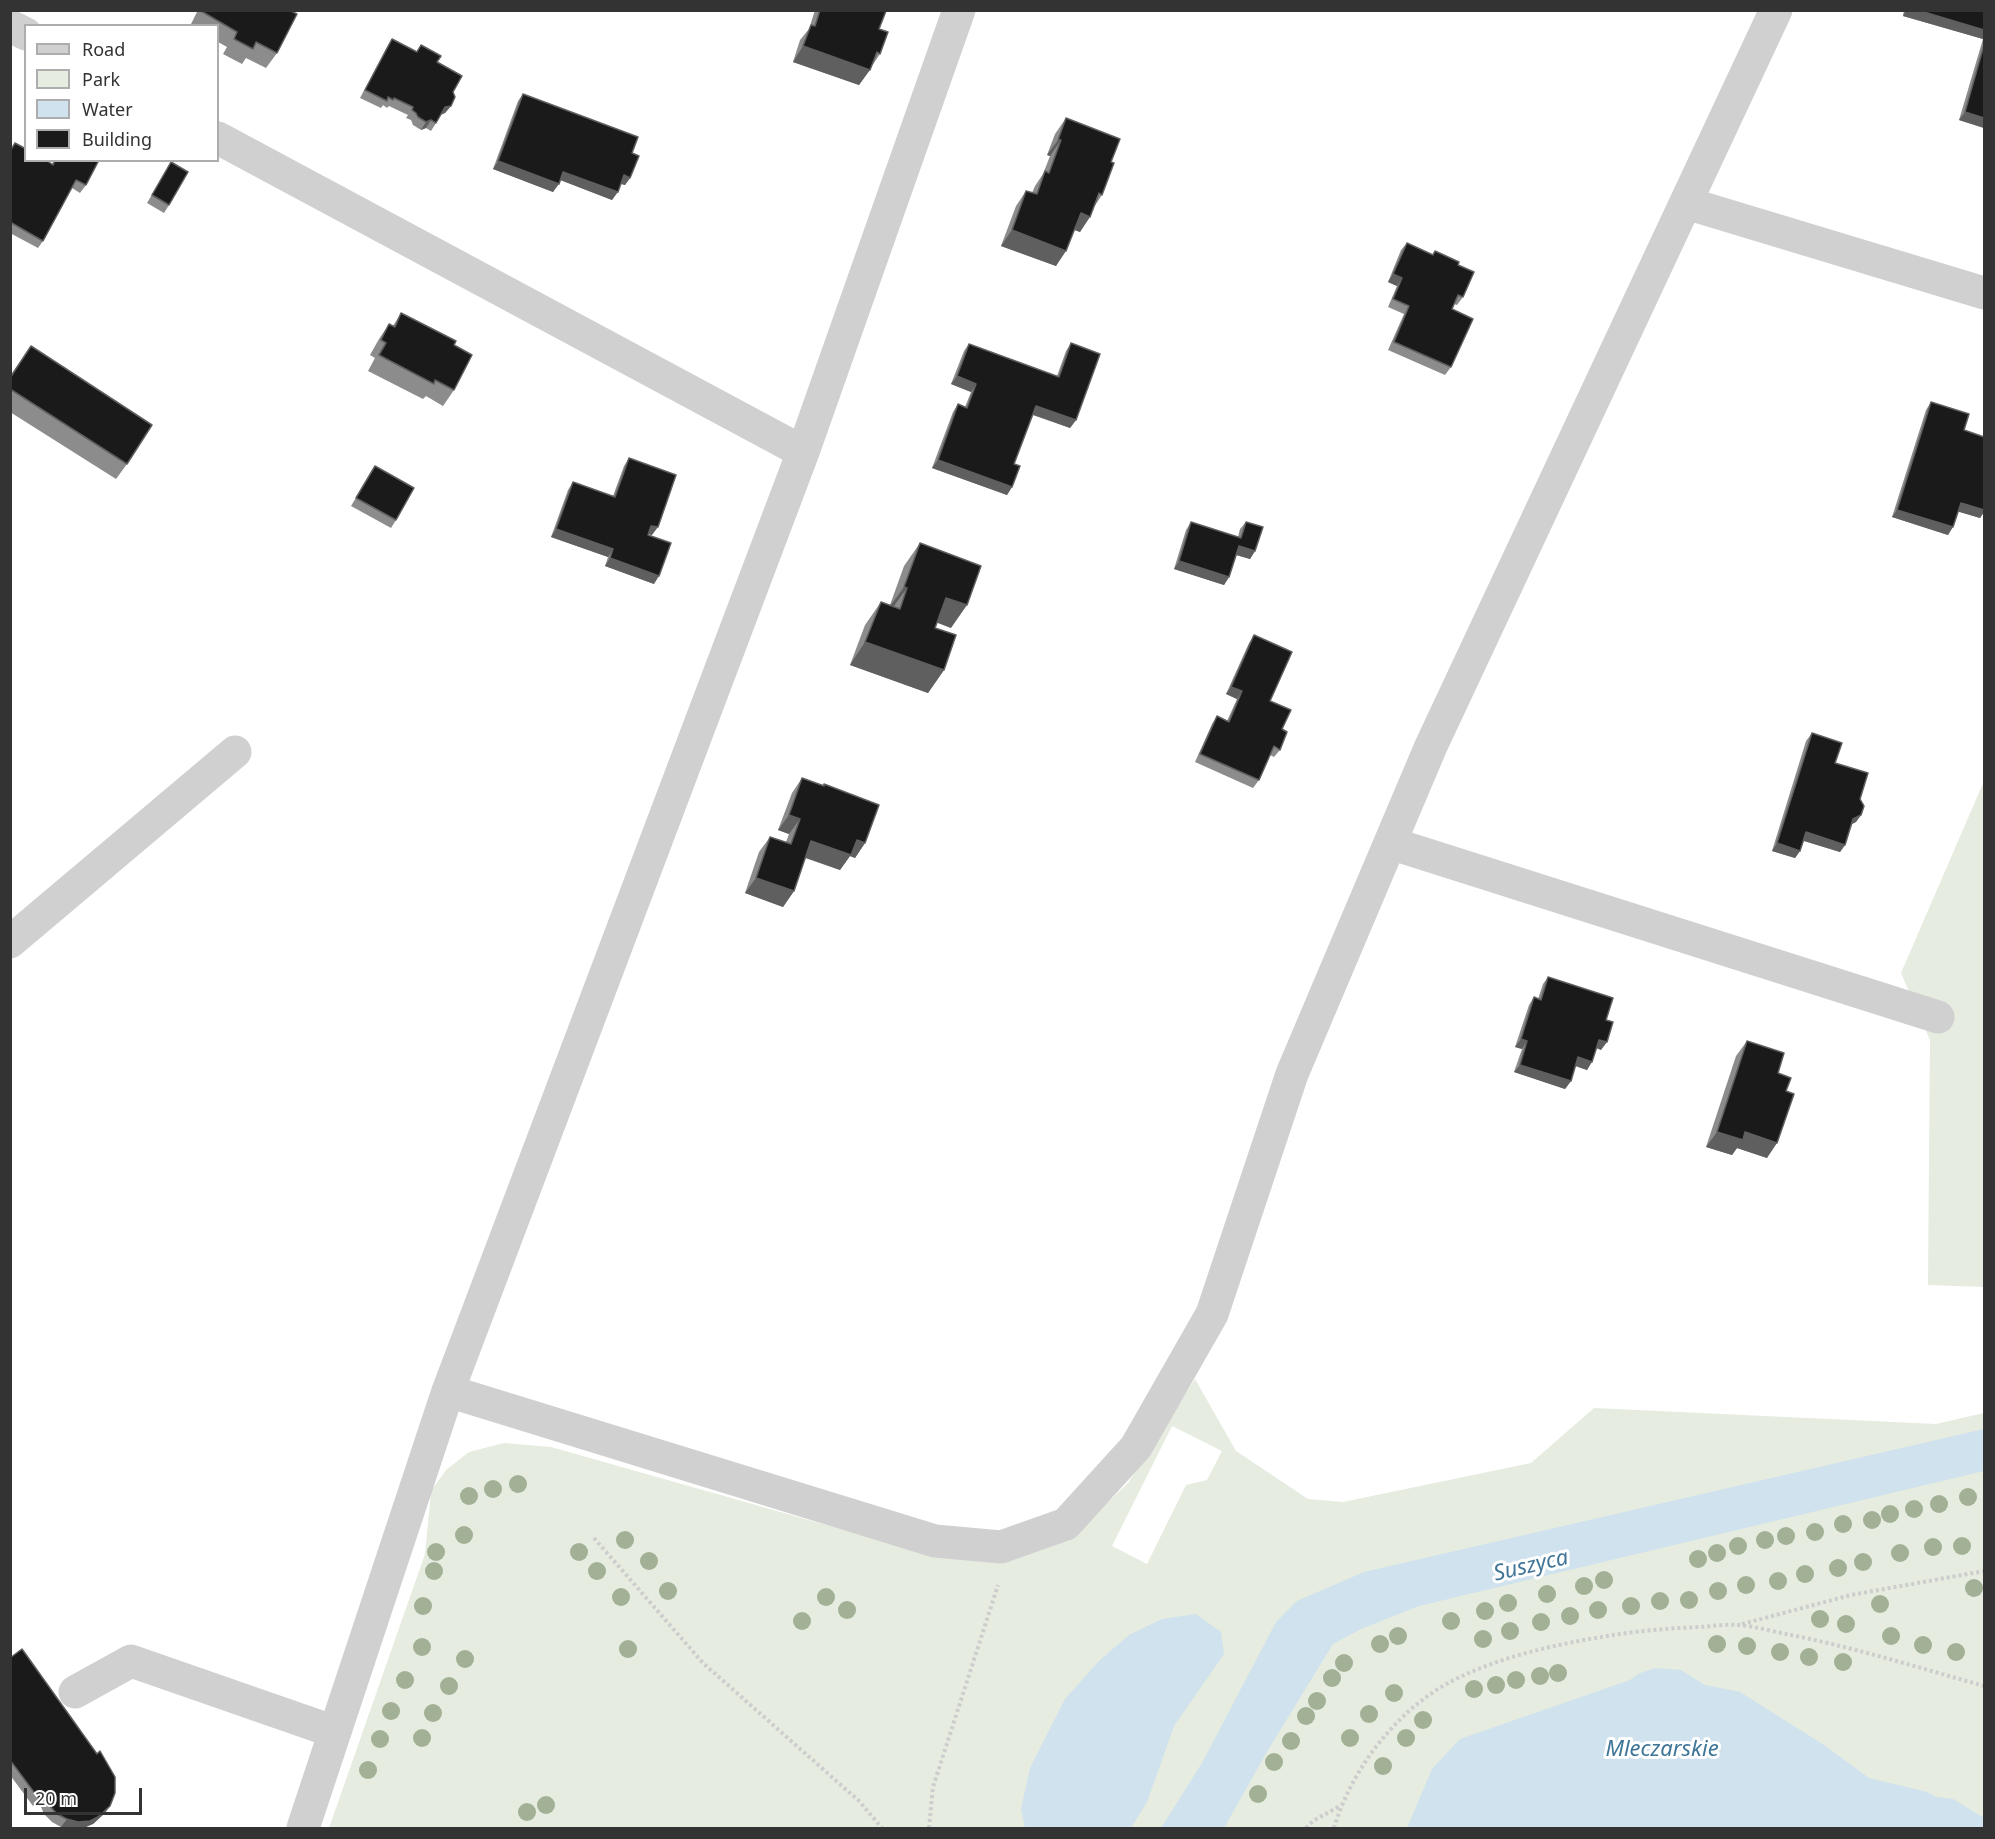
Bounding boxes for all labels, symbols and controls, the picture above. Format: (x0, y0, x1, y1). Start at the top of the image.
legend (24, 24, 219, 162)
text: Road (82, 37, 125, 61)
text: Park (82, 67, 120, 91)
text: Water (82, 97, 133, 121)
text: Building (82, 127, 152, 151)
water label: Suszyca (1491, 1545, 1571, 1587)
water label: Mleczarskie (1605, 1737, 1719, 1763)
scale bar (27, 1776, 146, 1814)
text: 20 m (35, 1786, 77, 1810)

